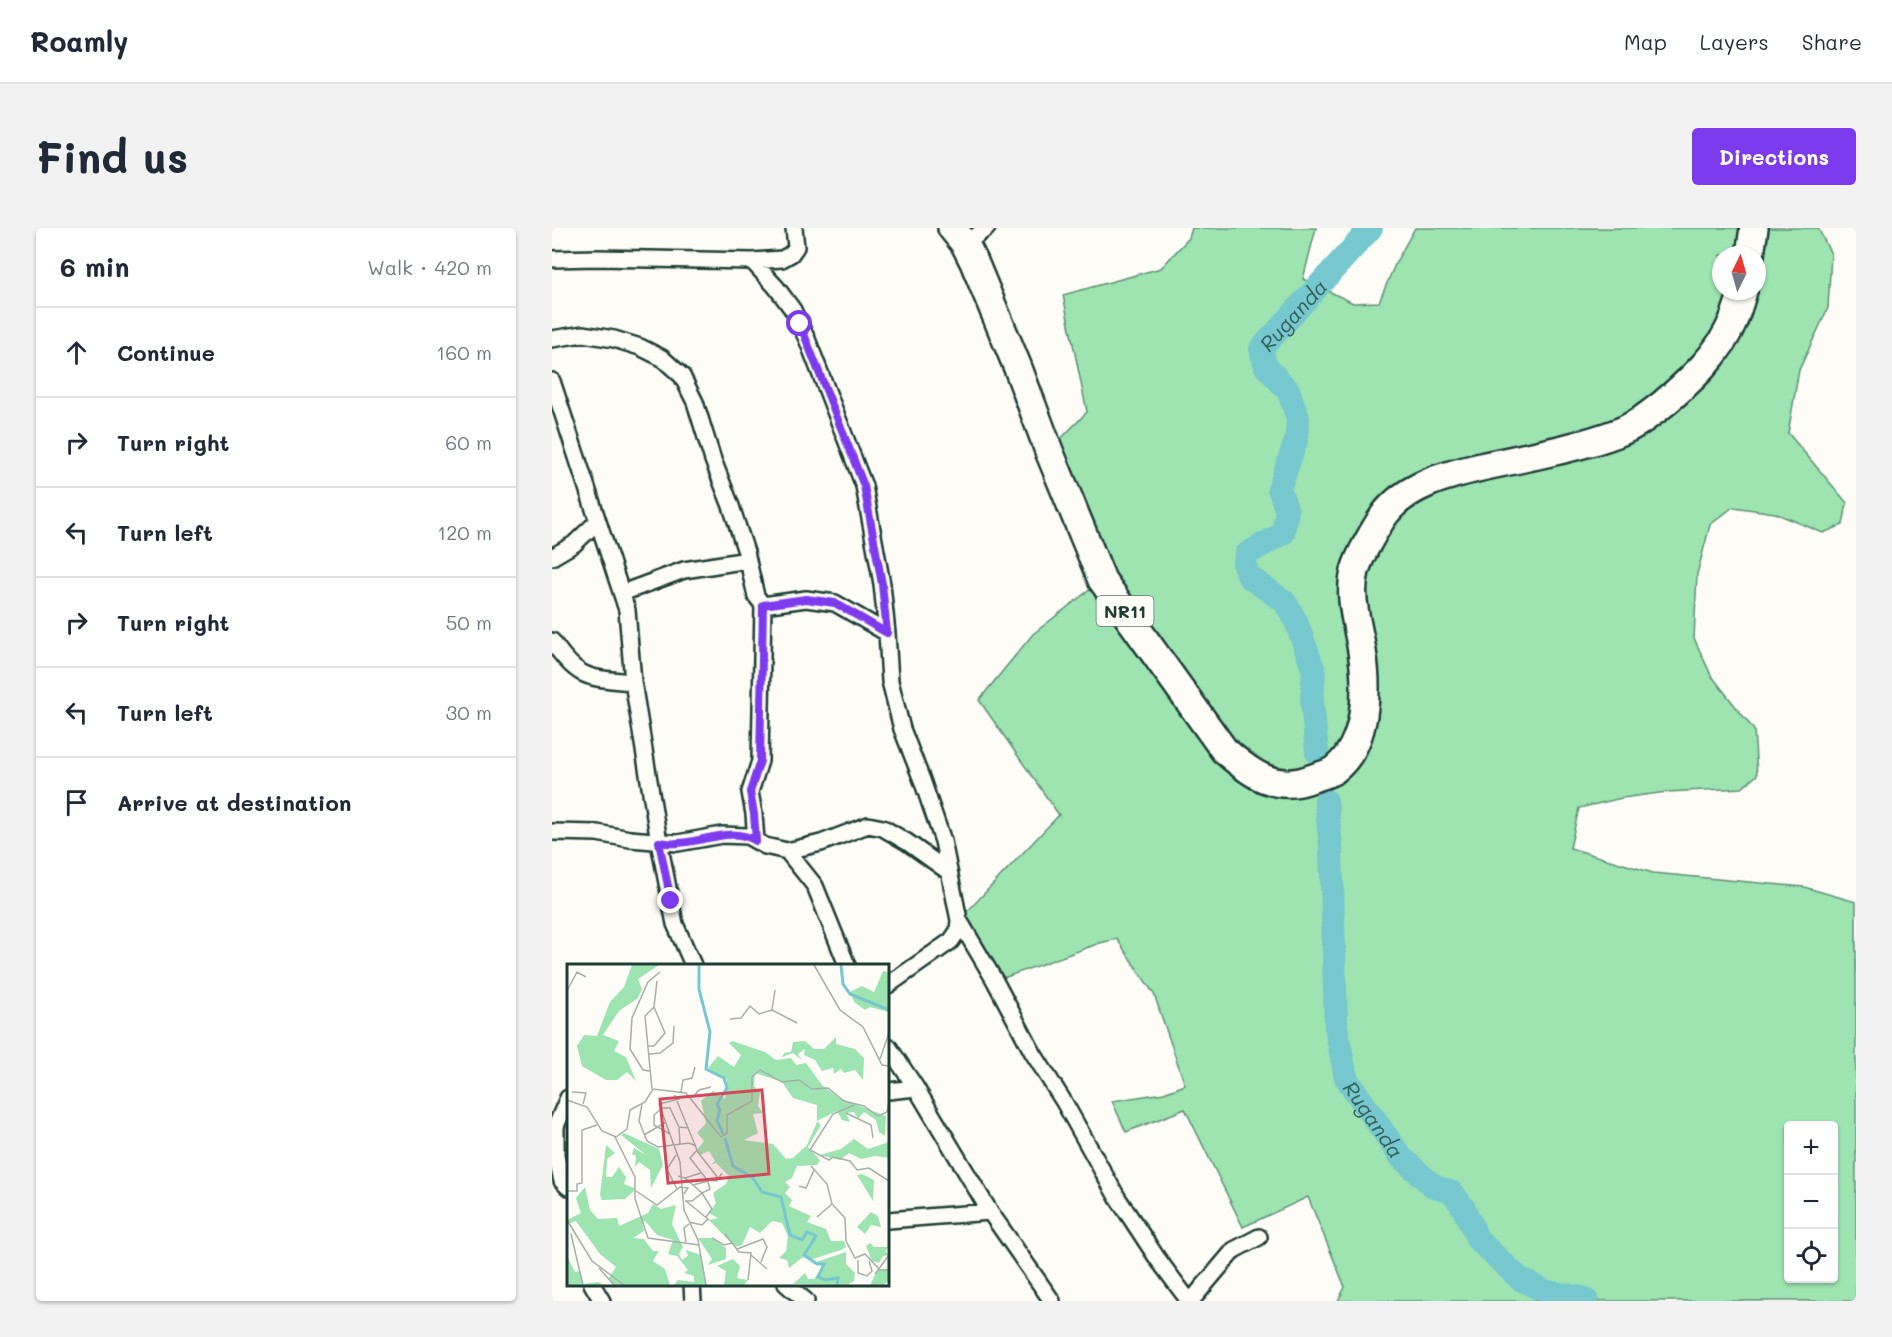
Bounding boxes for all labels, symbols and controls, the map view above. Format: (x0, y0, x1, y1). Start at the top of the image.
text: Roamly (30, 23, 129, 59)
text: Map (1624, 28, 1667, 55)
text: Layers (1700, 28, 1769, 55)
text: Share (1802, 28, 1862, 55)
button: Directions (1692, 128, 1856, 185)
text: Find us (36, 129, 188, 184)
north arrow (1712, 246, 1766, 300)
text: 6 min (60, 250, 129, 284)
text: Walk · 420 m (367, 254, 492, 280)
water label: Ruganda (1253, 273, 1332, 356)
route start (786, 310, 812, 336)
icon: ahead (60, 336, 93, 369)
text: Continue (117, 338, 215, 367)
text: 160 m (436, 339, 492, 365)
icon: right (60, 426, 93, 459)
text: Turn right (117, 428, 229, 457)
text: 60 m (445, 429, 492, 455)
icon: left (60, 516, 93, 549)
text: Turn left (117, 518, 213, 547)
text: 120 m (437, 519, 492, 545)
road number: NR11 (1096, 596, 1154, 626)
icon: right (60, 606, 93, 639)
text: Turn right (117, 608, 229, 637)
text: 50 m (446, 609, 492, 635)
icon: left (60, 696, 93, 729)
text: Turn left (117, 698, 213, 727)
text: 30 m (446, 699, 492, 725)
icon: arrive (60, 786, 93, 819)
text: Arrive at destination (117, 788, 352, 817)
route end (657, 887, 683, 913)
inset map (567, 964, 890, 1286)
water label: Ruganda (1338, 1075, 1411, 1163)
map controls (1784, 1121, 1838, 1283)
button: + (1784, 1121, 1838, 1175)
button: − (1784, 1175, 1838, 1229)
button: locate (1784, 1229, 1838, 1283)

